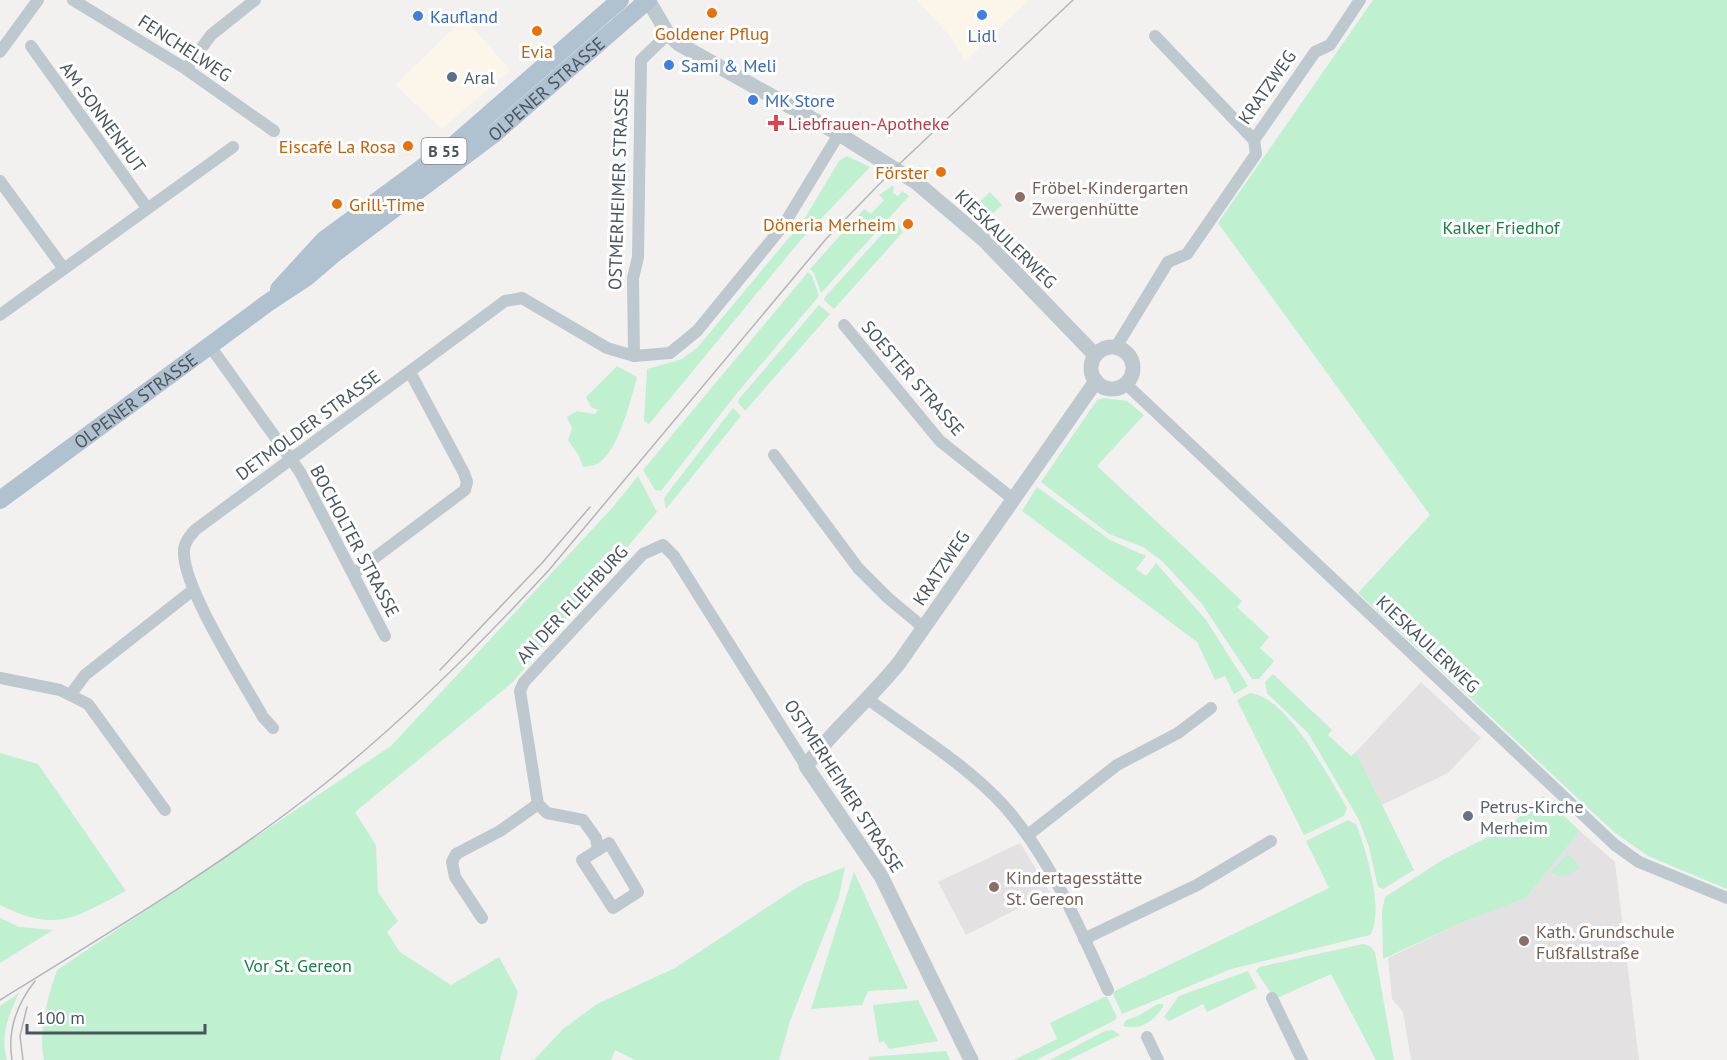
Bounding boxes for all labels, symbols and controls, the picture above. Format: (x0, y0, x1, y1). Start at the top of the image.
place label: Kaufland (430, 5, 498, 28)
marker: Goldener Pflug (705, 6, 719, 20)
marker: Lidl (975, 8, 989, 22)
street label: FENCHELWEG (134, 9, 236, 87)
marker: Kaufland (411, 9, 425, 23)
place label: Goldener Pflug (655, 22, 769, 45)
marker: Evia (530, 24, 544, 38)
place label: Lidl (967, 24, 997, 47)
street label: OLPENER STRASSE (483, 31, 609, 146)
place label: Evia (521, 40, 553, 63)
street label: KRATZWEG (1233, 45, 1301, 129)
place label: Sami & Meli (681, 54, 777, 77)
street label: AM SONNENHUT (55, 57, 151, 177)
marker: Sami & Meli (662, 58, 676, 72)
place label: Aral (464, 66, 496, 89)
marker: Aral (445, 70, 459, 84)
street label: OSTMERHEIMER STRASSE (603, 88, 633, 290)
place label: MK Store (765, 89, 835, 112)
marker: MK Store (746, 93, 760, 107)
place label: Liebfrauen-Apotheke (788, 112, 949, 135)
marker: Liebfrauen-Apotheke (769, 116, 783, 130)
place label: Eiscafé La Rosa (279, 135, 396, 158)
road number: B 55 (422, 138, 466, 164)
marker: Eiscafé La Rosa (401, 139, 415, 153)
place label: Förster (875, 161, 929, 184)
marker: Förster (934, 165, 948, 179)
place label: Fröbel-Kindergarten Zwergenhütte (1032, 176, 1188, 220)
street label: KIESKAULERWEG (950, 185, 1062, 293)
marker: Fröbel-Kindergarten Zwergenhütte (1013, 190, 1027, 204)
place label: Grill-Time (349, 193, 425, 216)
marker: Grill-Time (330, 197, 344, 211)
place label: Döneria Merheim (763, 213, 896, 236)
park label: Kalker Friedhof (1442, 216, 1561, 239)
marker: Döneria Merheim (901, 217, 915, 231)
street label: SOESTER STRASSE (857, 316, 969, 440)
street label: OLPENER STRASSE (69, 347, 202, 453)
street label: DETMOLDER STRASSE (231, 365, 385, 485)
street label: BOCHOLTER STRASSE (305, 461, 405, 621)
street label: KRATZWEG (908, 526, 974, 610)
street label: AN DER FLIEHBURG (511, 540, 633, 668)
street label: KIESKAULERWEG (1372, 590, 1484, 698)
street label: OSTMERHEIMER STRASSE (779, 695, 909, 877)
place label: Petrus-Kirche Merheim (1480, 795, 1584, 839)
marker: Petrus-Kirche Merheim (1461, 809, 1475, 823)
place label: Kindertagesstätte St. Gereon (1006, 866, 1142, 910)
marker: Kindertagesstätte St. Gereon (987, 880, 1001, 894)
place label: Kath. Grundschule Fußfallstraße (1536, 920, 1675, 964)
marker: Kath. Grundschule Fußfallstraße (1517, 934, 1531, 948)
park label: Vor St. Gereon (243, 954, 352, 977)
scale bar (27, 997, 206, 1035)
text: 100 m (36, 1006, 85, 1029)

